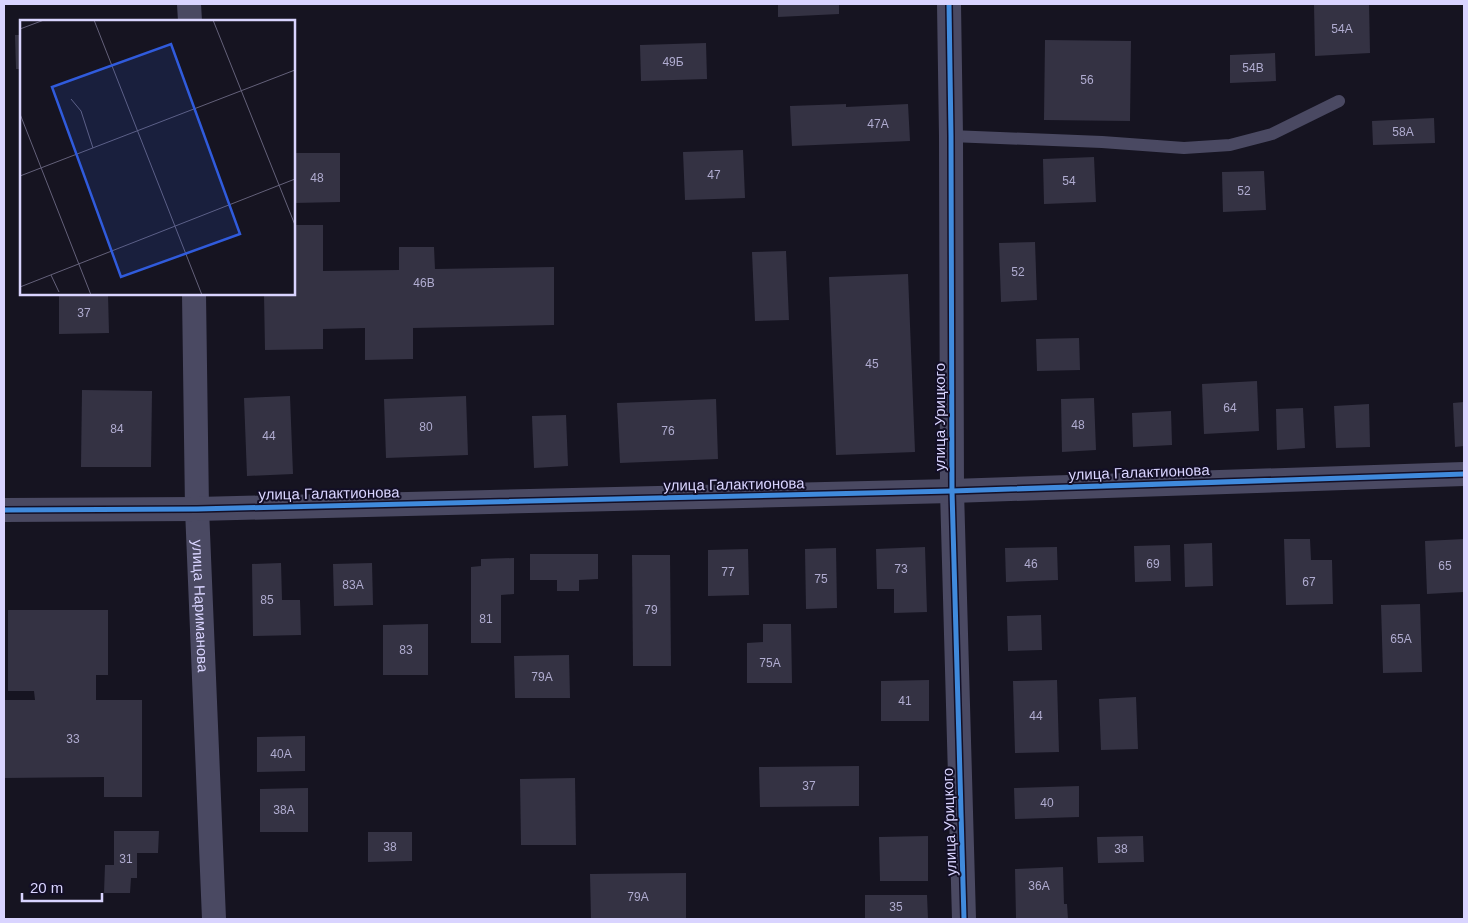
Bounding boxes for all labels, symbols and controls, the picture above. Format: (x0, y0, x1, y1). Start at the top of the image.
inset map (20, 20, 295, 295)
house number: 54А (1331, 22, 1353, 36)
house number: 49Б (662, 55, 684, 69)
house number: 54В (1242, 61, 1264, 75)
house number: 56 (1080, 73, 1094, 87)
house number: 47А (867, 117, 889, 131)
house number: 58А (1392, 125, 1414, 139)
house number: 47 (707, 168, 721, 182)
house number: 48 (310, 171, 324, 185)
house number: 54 (1062, 174, 1076, 188)
house number: 52 (1237, 184, 1251, 198)
house number: 52 (1011, 265, 1025, 279)
house number: 46В (413, 276, 435, 290)
house number: 37 (77, 306, 91, 320)
house number: 45 (865, 357, 879, 371)
street label: улица Урицкого (931, 363, 948, 471)
house number: 64 (1223, 401, 1237, 415)
house number: 48 (1071, 418, 1085, 432)
house number: 80 (419, 420, 433, 434)
house number: 84 (110, 422, 124, 436)
house number: 76 (661, 424, 675, 438)
house number: 44 (262, 429, 276, 443)
street label: улица Галактионова (1068, 461, 1211, 483)
street label: улица Галактионова (663, 474, 805, 494)
street label: улица Галактионова (258, 483, 400, 503)
street label: улица Нариманова (190, 539, 212, 673)
house number: 46 (1024, 557, 1038, 571)
house number: 69 (1146, 557, 1160, 571)
house number: 65 (1438, 559, 1452, 573)
house number: 73 (894, 562, 908, 576)
house number: 77 (721, 565, 735, 579)
house number: 75 (814, 572, 828, 586)
house number: 67 (1302, 575, 1316, 589)
house number: 83А (342, 578, 364, 592)
house number: 85 (260, 593, 274, 607)
house number: 79 (644, 603, 658, 617)
house number: 81 (479, 612, 493, 626)
house number: 65А (1390, 632, 1412, 646)
house number: 83 (399, 643, 413, 657)
house number: 75А (759, 656, 781, 670)
house number: 79А (531, 670, 553, 684)
house number: 41 (898, 694, 912, 708)
house number: 44 (1029, 709, 1043, 723)
house number: 33 (66, 732, 80, 746)
house number: 40А (270, 747, 292, 761)
street label: улица Урицкого (939, 768, 959, 876)
house number: 37 (802, 779, 816, 793)
house number: 40 (1040, 796, 1054, 810)
house number: 38А (273, 803, 295, 817)
house number: 38 (383, 840, 397, 854)
house number: 38 (1114, 842, 1128, 856)
house number: 31 (119, 852, 133, 866)
scale bar (22, 870, 102, 902)
text: 20 m (30, 879, 63, 896)
house number: 36А (1028, 879, 1050, 893)
house number: 79А (627, 890, 649, 904)
house number: 35 (889, 900, 903, 914)

